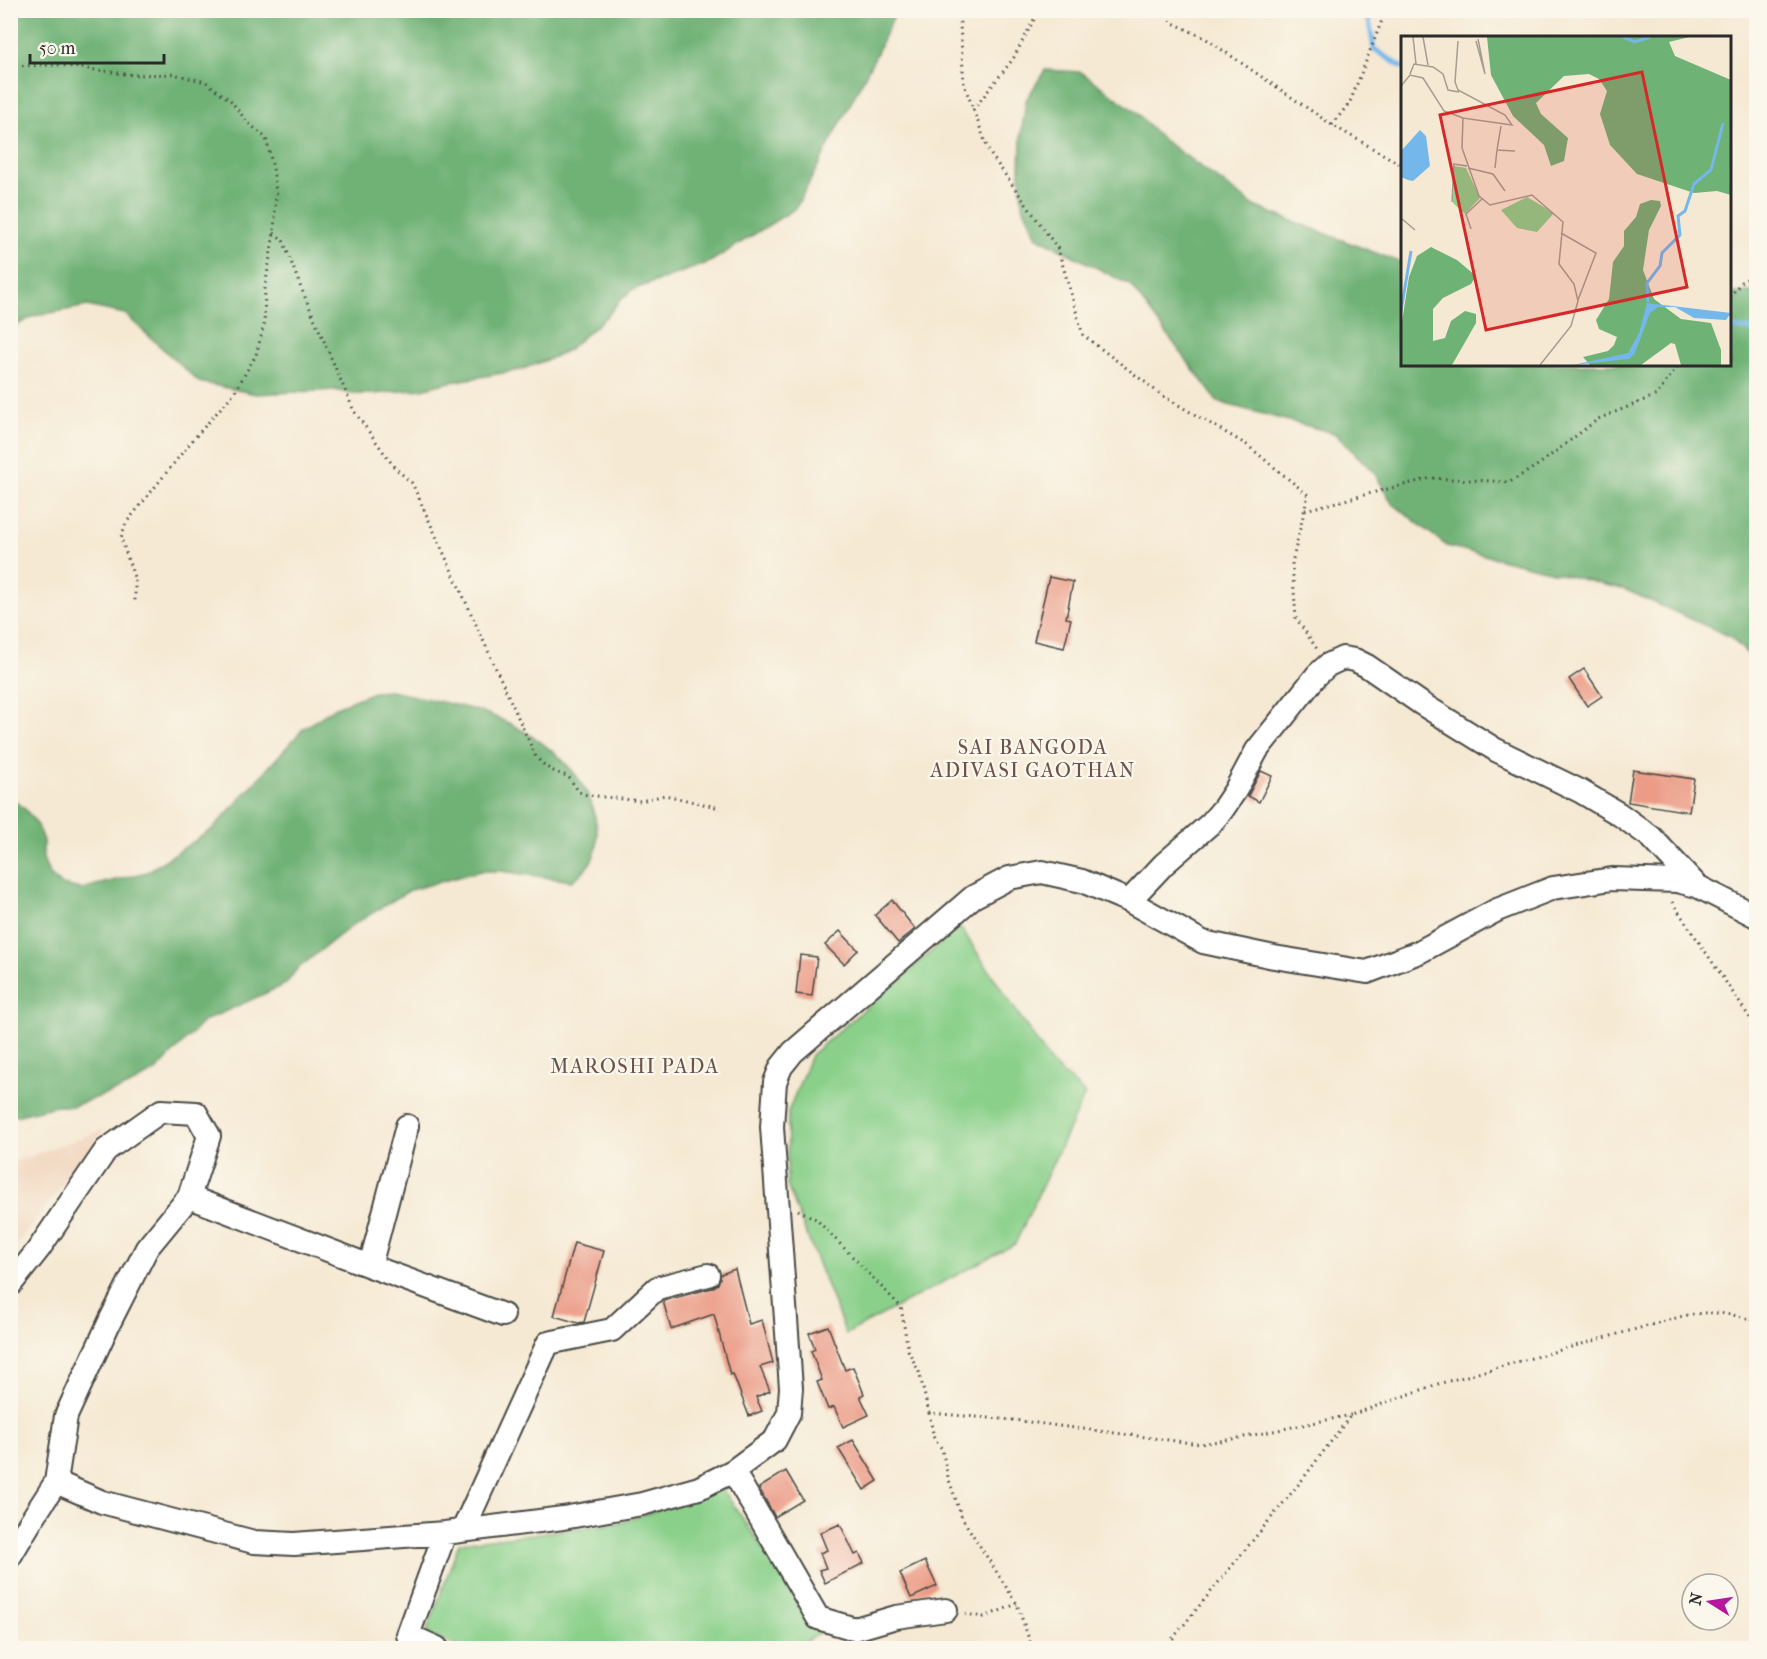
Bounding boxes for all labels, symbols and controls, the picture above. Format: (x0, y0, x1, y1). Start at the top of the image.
scale bar (30, 27, 164, 65)
inset map (1401, 36, 1731, 366)
text: 50 m (39, 38, 76, 59)
district label: SAI BANGODA ADIVASI GAOTHAN (929, 736, 1136, 782)
district label: MAROSHI PADA (550, 1055, 720, 1078)
north arrow (1680, 1572, 1740, 1632)
text: N (1685, 1590, 1707, 1607)

